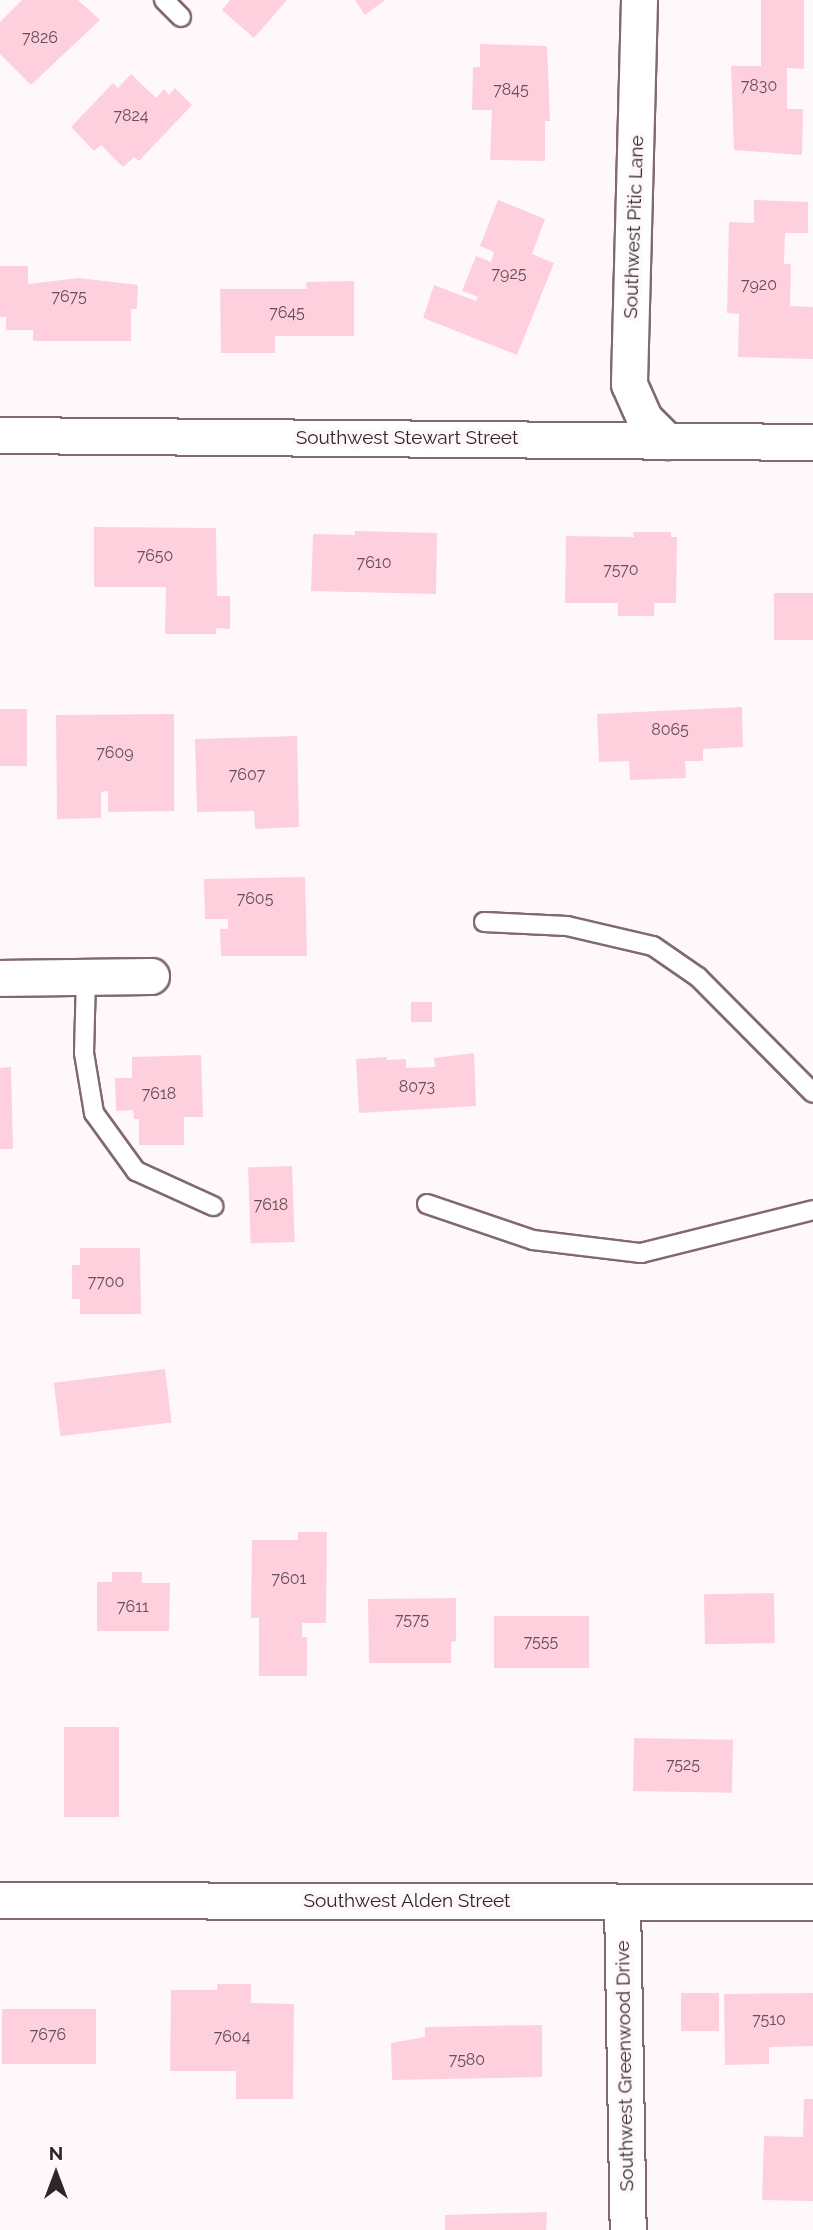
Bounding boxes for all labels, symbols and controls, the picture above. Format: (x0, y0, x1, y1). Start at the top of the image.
house number: 7826 (22, 28, 58, 48)
house number: 7830 (741, 76, 777, 96)
house number: 7845 (493, 80, 529, 100)
house number: 7824 (113, 106, 149, 126)
street label: Southwest Pitic Lane (619, 135, 649, 319)
house number: 7925 (492, 264, 526, 284)
house number: 7920 (741, 275, 777, 295)
house number: 7675 (51, 287, 87, 307)
house number: 7645 (269, 303, 305, 323)
street label: Southwest Stewart Street (296, 427, 518, 449)
house number: 7650 (137, 546, 173, 566)
house number: 7610 (357, 553, 391, 573)
house number: 7570 (603, 560, 639, 580)
house number: 8065 (651, 720, 689, 740)
house number: 7609 (96, 743, 134, 763)
house number: 7607 (229, 765, 265, 785)
house number: 7605 (237, 889, 273, 909)
house number: 8073 (399, 1077, 435, 1097)
house number: 7618 (142, 1084, 176, 1104)
house number: 7618 (254, 1195, 288, 1215)
house number: 7700 (88, 1272, 124, 1292)
house number: 7601 (272, 1569, 306, 1589)
house number: 7611 (117, 1597, 149, 1617)
house number: 7575 (395, 1610, 429, 1630)
house number: 7555 (524, 1632, 558, 1652)
house number: 7525 (666, 1755, 700, 1775)
street label: Southwest Alden Street (303, 1890, 511, 1912)
street label: Southwest Greenwood Drive (611, 1940, 639, 2192)
house number: 7510 (752, 2010, 786, 2030)
house number: 7676 (30, 2025, 66, 2045)
house number: 7604 (214, 2027, 250, 2047)
house number: 7580 (449, 2050, 485, 2070)
north arrow (21, 2139, 91, 2209)
text: N (49, 2142, 63, 2164)

